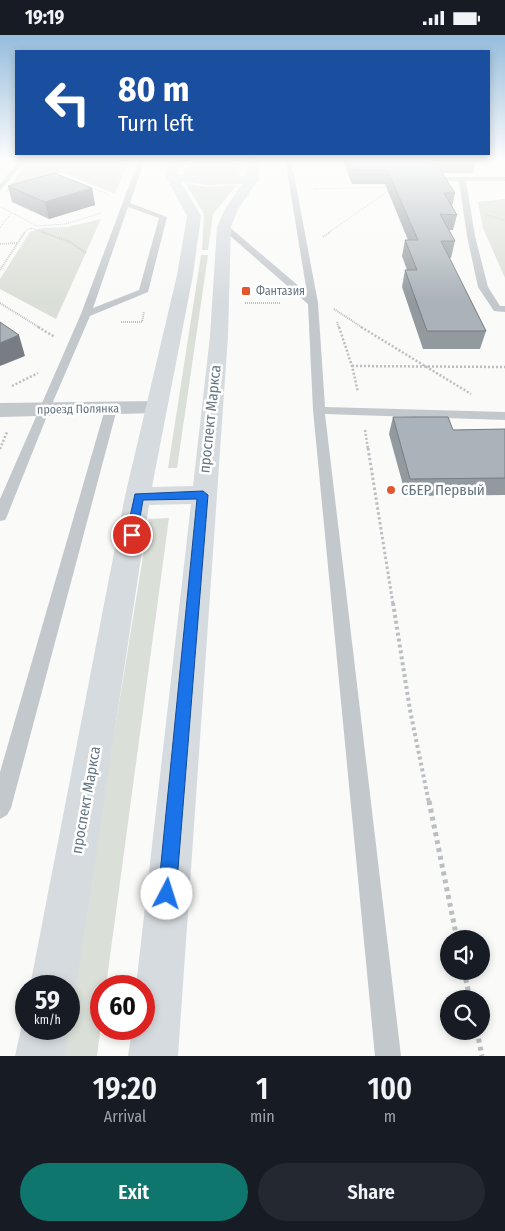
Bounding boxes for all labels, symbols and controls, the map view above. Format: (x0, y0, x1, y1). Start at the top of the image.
text: 19:19 (25, 6, 64, 29)
text: 80 m (118, 68, 190, 110)
icon: left (35, 70, 100, 135)
text: Turn left (118, 110, 194, 137)
place label: Фантазия (256, 284, 305, 298)
marker: Фантазия (240, 285, 252, 297)
street label: проспект Маркса (195, 364, 225, 474)
street label: проезд Полянка (37, 401, 119, 417)
place label: СБЕР Первый (401, 481, 485, 499)
marker: СБЕР Первый (385, 484, 397, 496)
pin (111, 514, 153, 556)
icon: arrive (118, 521, 146, 549)
street label: проспект Маркса (68, 745, 104, 855)
position arrow (140, 867, 192, 919)
map controls (440, 930, 490, 1040)
button: sound (440, 930, 490, 980)
speed limit sign: 60 (90, 975, 155, 1040)
text: 59 (35, 986, 60, 1016)
button: search (440, 990, 490, 1040)
text: km/h (34, 1013, 61, 1027)
text: 19:20 (93, 1071, 157, 1107)
text: 1 (256, 1071, 269, 1107)
text: 100 (367, 1071, 412, 1107)
text: Arrival (104, 1107, 146, 1126)
text: min (250, 1107, 275, 1126)
text: m (384, 1107, 396, 1126)
button: Exit (20, 1163, 248, 1221)
button: Share (258, 1163, 485, 1221)

